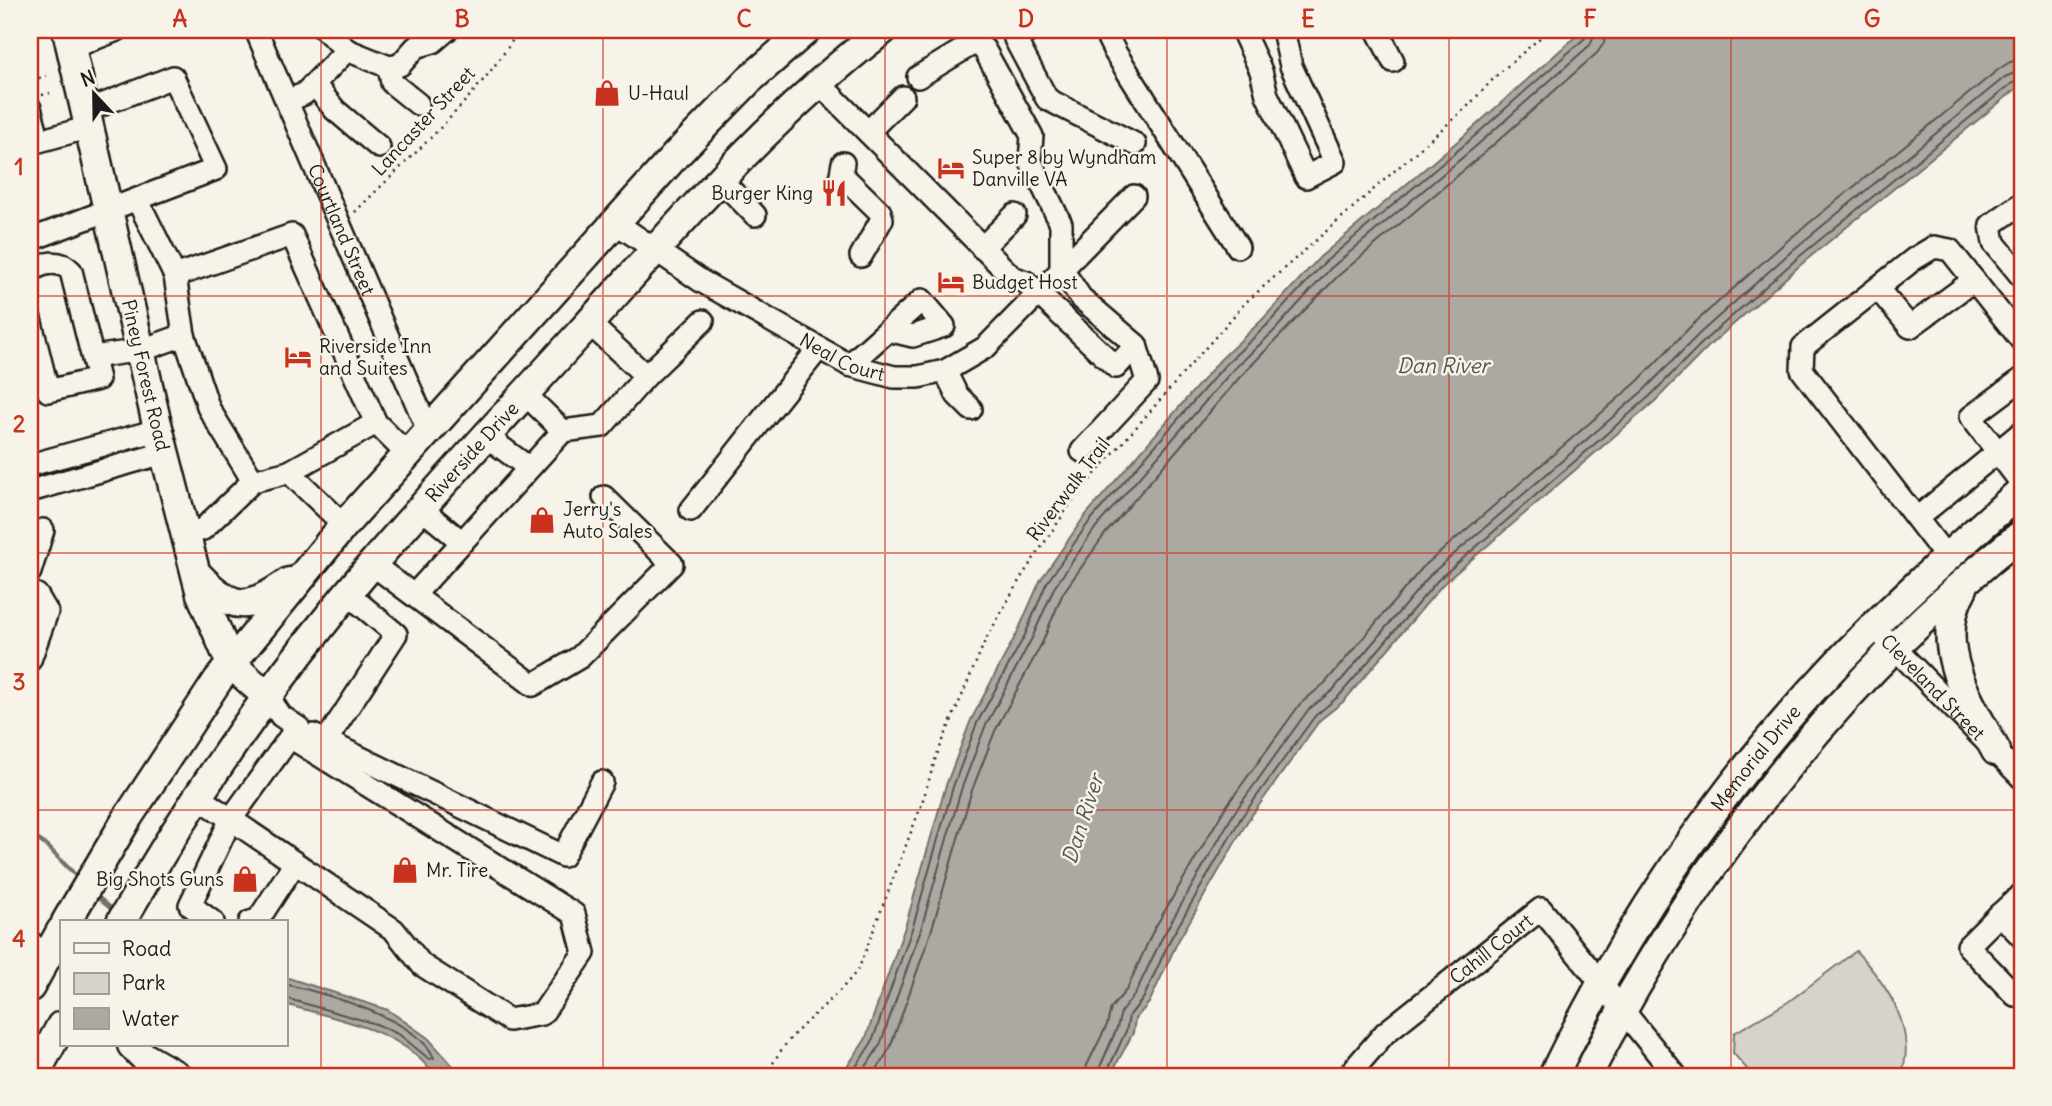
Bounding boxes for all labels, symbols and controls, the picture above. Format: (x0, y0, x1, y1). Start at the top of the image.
text: A (173, 4, 188, 33)
text: B (454, 4, 470, 33)
text: C (736, 4, 752, 33)
text: D (1018, 4, 1034, 33)
text: E (1301, 4, 1315, 33)
text: F (1583, 4, 1597, 33)
text: G (1864, 4, 1880, 33)
north arrow (60, 60, 130, 130)
street label: Lancaster Street (366, 61, 480, 181)
text: N (77, 65, 98, 92)
shop icon: U-Haul (592, 78, 622, 108)
place label: U-Haul (628, 81, 689, 105)
place label: Super 8 by Wyndham Danville VA (972, 145, 1157, 191)
text: 1 (14, 152, 24, 181)
hotel icon: Super 8 by Wyndham Danville VA (936, 153, 966, 183)
street label: Courtland Street (303, 160, 381, 299)
restaurant icon: Burger King (819, 178, 849, 208)
place label: Burger King (711, 181, 813, 205)
hotel icon: Budget Host (936, 267, 966, 297)
place label: Budget Host (972, 270, 1078, 294)
street label: Piney Forest Road (117, 297, 175, 453)
street label: Neal Court (796, 328, 887, 386)
place label: Riverside Inn and Suites (319, 334, 431, 380)
hotel icon: Riverside Inn and Suites (283, 342, 313, 372)
water label: Dan River (1397, 352, 1492, 379)
street label: Riverside Drive (420, 397, 524, 507)
text: 2 (13, 409, 26, 438)
street label: Riverwalk Trail (1021, 433, 1115, 545)
place label: Jerry's Auto Sales (563, 497, 652, 543)
shop icon: Jerry's Auto Sales (527, 505, 557, 535)
street label: Cleveland Street (1876, 629, 1990, 745)
text: 3 (12, 667, 26, 696)
street label: Memorial Drive (1706, 700, 1806, 816)
water label: Dan River (1055, 769, 1110, 867)
shop icon: Mr. Tire (390, 855, 420, 885)
place label: Mr. Tire (426, 858, 488, 882)
shop icon: Big Shots Guns (230, 864, 260, 894)
place label: Big Shots Guns (96, 867, 224, 891)
street label: Cahill Court (1444, 908, 1537, 989)
legend (60, 920, 287, 1046)
text: 4 (12, 924, 26, 953)
text: Road (122, 935, 171, 962)
text: Park (122, 969, 165, 996)
text: Water (122, 1005, 180, 1032)

